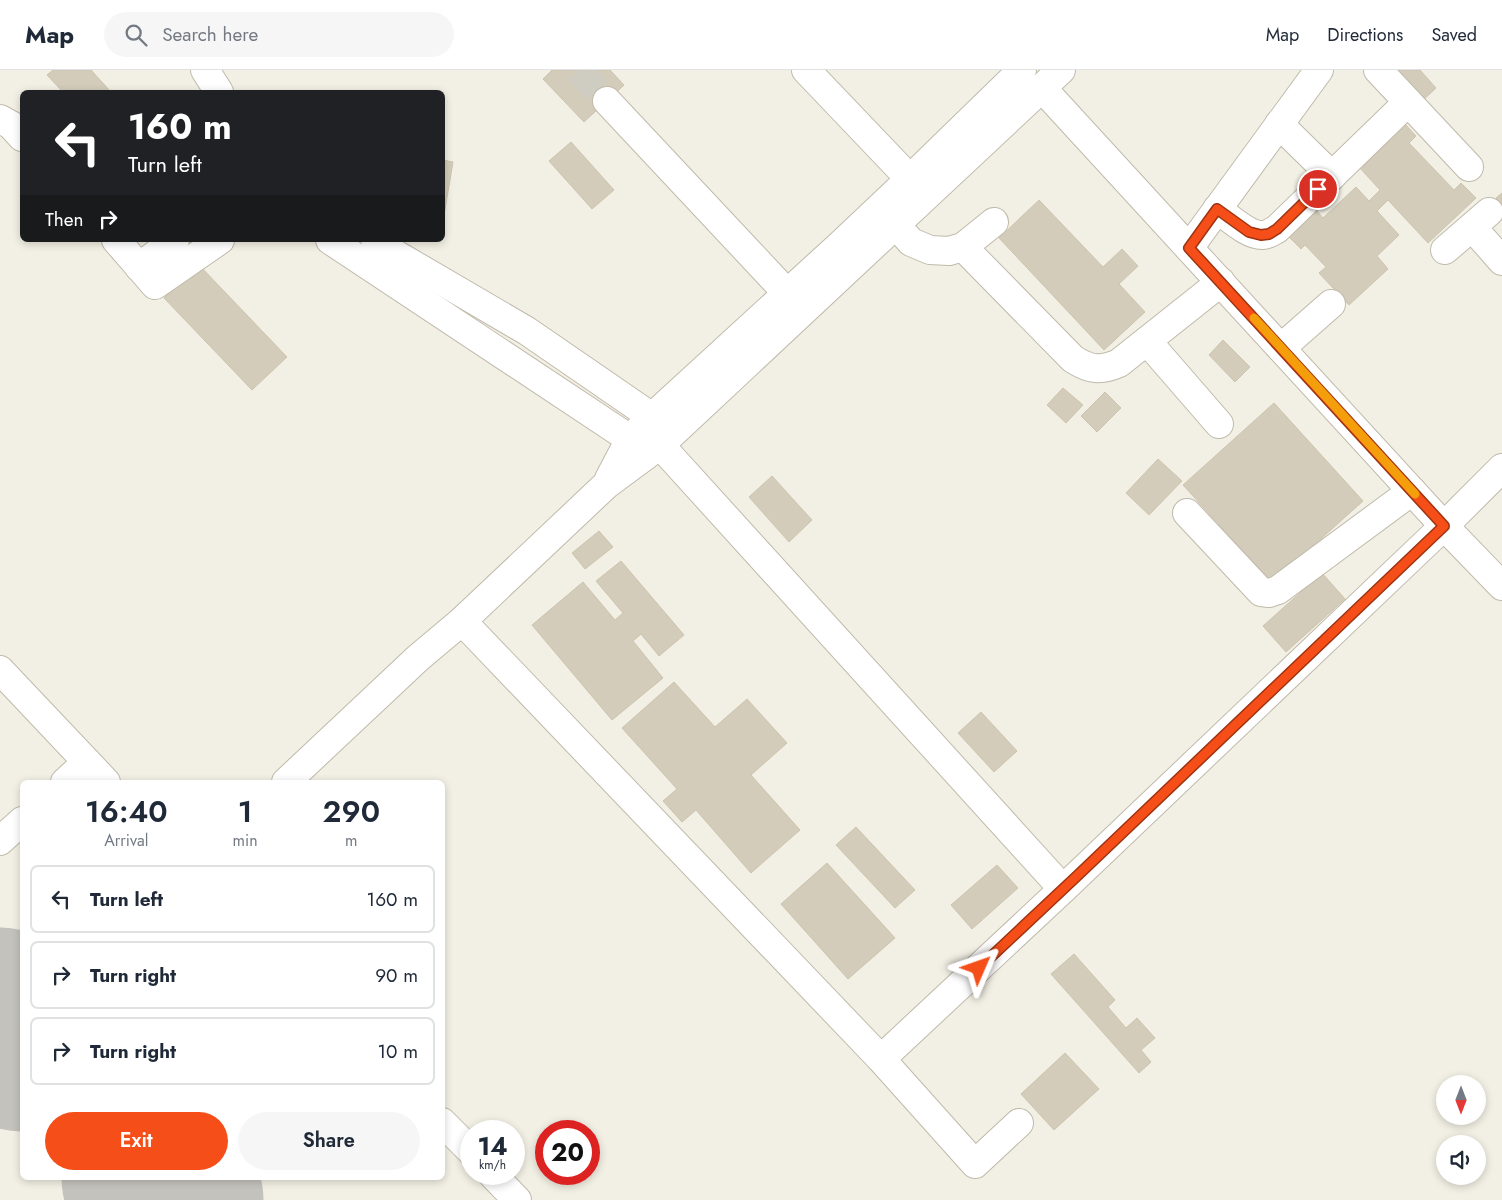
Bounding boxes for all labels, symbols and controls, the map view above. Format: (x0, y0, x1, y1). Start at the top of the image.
search box (104, 12, 454, 57)
text: Map (25, 17, 74, 52)
icon: search (122, 21, 150, 49)
text: Search here (162, 21, 258, 48)
text: Map (1266, 22, 1299, 48)
text: Directions (1327, 22, 1403, 48)
text: Saved (1431, 22, 1477, 48)
text: 160 m (128, 102, 232, 152)
icon: left (45, 110, 110, 175)
text: Turn left (128, 148, 202, 180)
pin (1297, 168, 1339, 210)
icon: arrive (1304, 175, 1332, 203)
icon: right (94, 205, 122, 233)
text: Then (45, 206, 84, 233)
text: 16:40 (85, 790, 168, 833)
text: 1 (238, 790, 252, 833)
text: 290 (323, 790, 380, 833)
text: Arrival (104, 829, 148, 852)
text: min (233, 829, 258, 852)
text: m (345, 829, 358, 852)
icon: left (47, 885, 75, 913)
text: Turn left (90, 886, 163, 913)
text: 160 m (367, 886, 418, 913)
position arrow (952, 941, 1004, 993)
icon: right (47, 961, 75, 989)
text: Turn right (90, 962, 176, 989)
text: 90 m (375, 962, 418, 989)
icon: right (47, 1037, 75, 1065)
text: Turn right (90, 1038, 176, 1065)
text: 10 m (378, 1038, 418, 1065)
north arrow (1436, 1075, 1486, 1125)
map controls (1436, 1075, 1486, 1185)
button: Exit (45, 1112, 228, 1170)
button: Share (238, 1112, 420, 1170)
speed limit sign: 20 (535, 1120, 600, 1185)
text: 14 (477, 1128, 508, 1164)
button: sound (1436, 1135, 1486, 1185)
text: km/h (479, 1156, 506, 1174)

